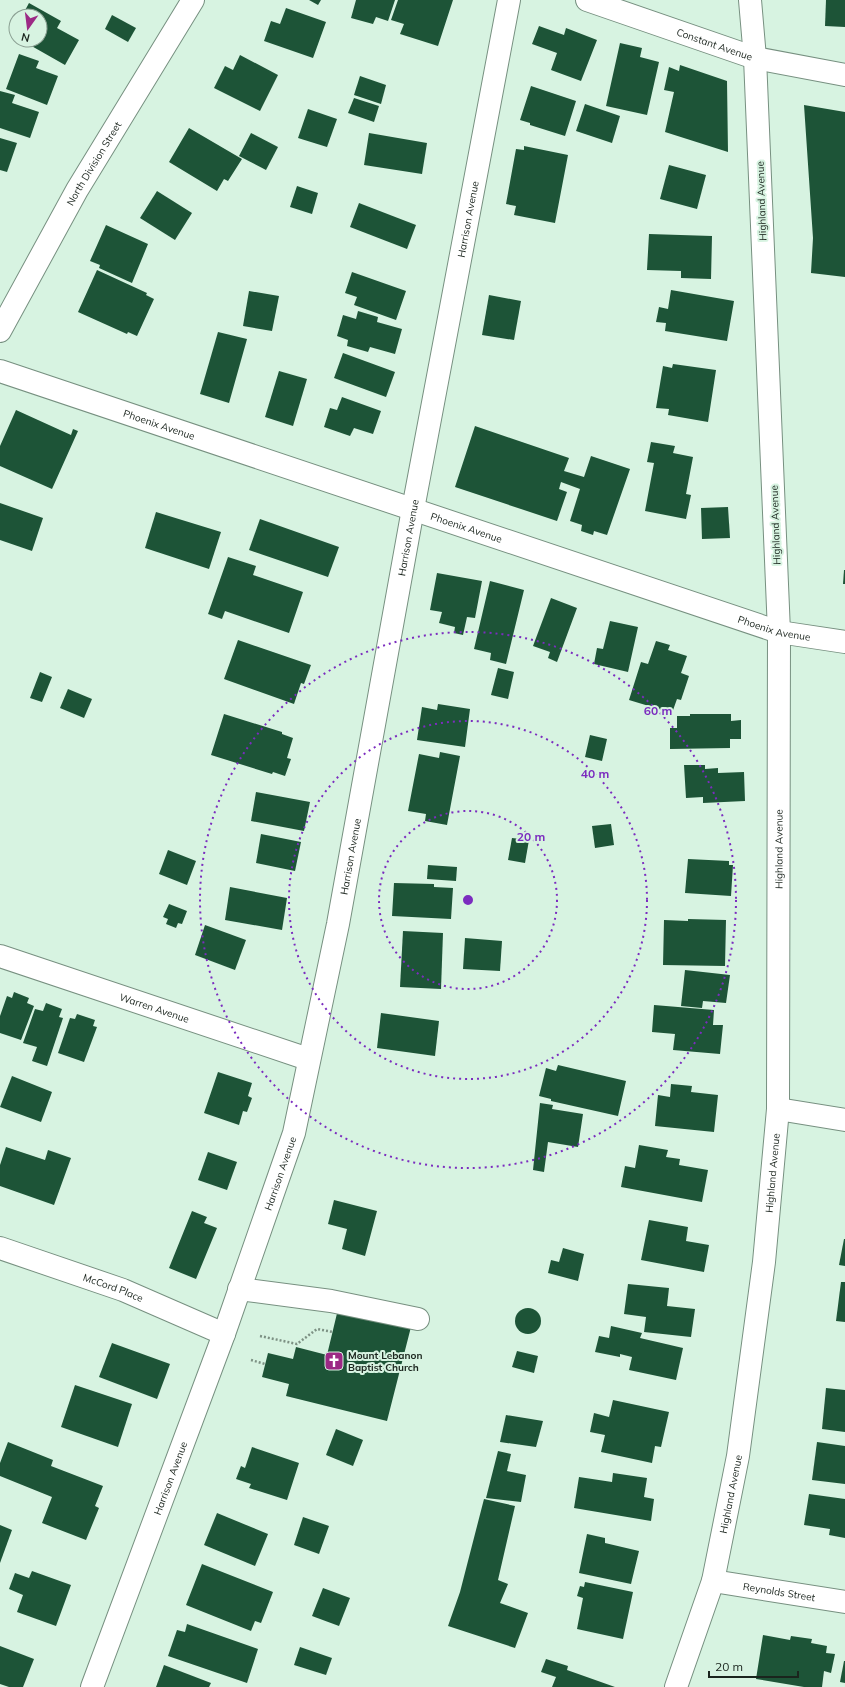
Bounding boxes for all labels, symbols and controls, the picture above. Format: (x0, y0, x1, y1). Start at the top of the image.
north arrow (8, 8, 48, 48)
street label: Constant Avenue (675, 25, 754, 64)
text: N (20, 30, 31, 46)
street label: North Division Street (64, 119, 125, 208)
street label: Highland Avenue (754, 161, 769, 241)
street label: Harrison Avenue (455, 180, 482, 258)
street label: Phoenix Avenue (122, 407, 197, 443)
street label: Highland Avenue (768, 485, 783, 565)
street label: Harrison Avenue (395, 498, 422, 577)
street label: Phoenix Avenue (429, 510, 504, 546)
street label: Phoenix Avenue (736, 613, 811, 644)
text: 60 m (644, 703, 672, 718)
text: 40 m (581, 766, 609, 781)
street label: Highland Avenue (772, 809, 786, 889)
street label: Harrison Avenue (337, 817, 364, 896)
text: 20 m (517, 829, 545, 844)
centre of rings (461, 893, 475, 907)
street label: Warren Avenue (118, 990, 191, 1026)
street label: Highland Avenue (763, 1133, 783, 1213)
street label: Harrison Avenue (262, 1135, 299, 1212)
street label: McCord Place (81, 1271, 145, 1305)
place label: Mount Lebanon Baptist Church (348, 1349, 423, 1374)
church icon: Mount Lebanon Baptist Church (323, 1350, 345, 1372)
street label: Harrison Avenue (151, 1440, 190, 1517)
street label: Highland Avenue (717, 1454, 745, 1534)
street label: Reynolds Street (742, 1580, 817, 1604)
scale bar (709, 1653, 798, 1679)
text: 20 m (715, 1659, 743, 1674)

